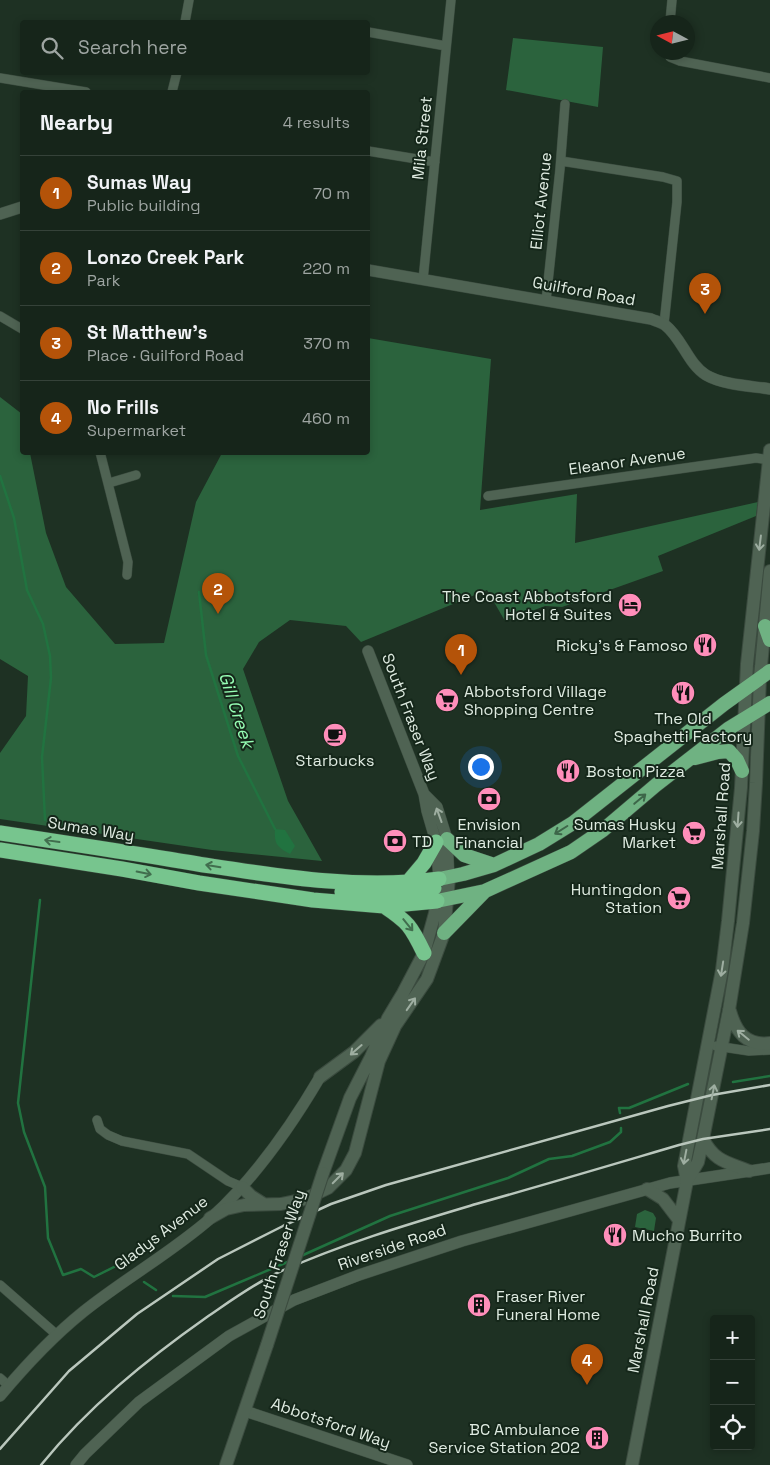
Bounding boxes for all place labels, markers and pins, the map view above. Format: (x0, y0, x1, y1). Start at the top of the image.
pin: 3 (689, 273, 721, 314)
pin: 2 (202, 573, 234, 614)
place label: The Coast Abbotsford Hotel & Suites (442, 586, 612, 625)
hotel icon: The Coast Abbotsford Hotel & Suites (617, 592, 643, 618)
restaurant icon: Ricky's & Famoso (692, 632, 718, 658)
pin: 1 (445, 634, 477, 675)
place label: Ricky's & Famoso (556, 635, 688, 656)
restaurant icon: The Old Spaghetti Factory (670, 680, 696, 706)
place label: Abbotsford Village Shopping Centre (464, 681, 607, 720)
supermarket icon: Abbotsford Village Shopping Centre (434, 687, 460, 713)
place label: The Old Spaghetti Factory (614, 708, 752, 747)
cafe icon: Starbucks (322, 722, 348, 748)
place label: Starbucks (296, 750, 374, 771)
restaurant icon: Boston Pizza (555, 758, 581, 784)
place label: Boston Pizza (586, 761, 685, 782)
bank icon: Envision Financial (476, 786, 502, 812)
place label: Envision Financial (455, 814, 523, 853)
place label: Sumas Husky Market (574, 814, 676, 853)
supermarket icon: Sumas Husky Market (681, 820, 707, 846)
bank icon: TD (382, 828, 408, 854)
place label: TD (412, 831, 432, 852)
place label: Huntingdon Station (571, 879, 662, 918)
supermarket icon: Huntingdon Station (666, 885, 692, 911)
restaurant icon: Mucho Burrito (602, 1222, 628, 1248)
place label: Mucho Burrito (632, 1225, 742, 1246)
place label: Fraser River Funeral Home (496, 1286, 600, 1325)
building icon: Fraser River Funeral Home (466, 1292, 492, 1318)
pin: 4 (571, 1344, 603, 1385)
place label: BC Ambulance Service Station 202 (429, 1419, 580, 1458)
building icon: BC Ambulance Service Station 202 (584, 1425, 610, 1451)

